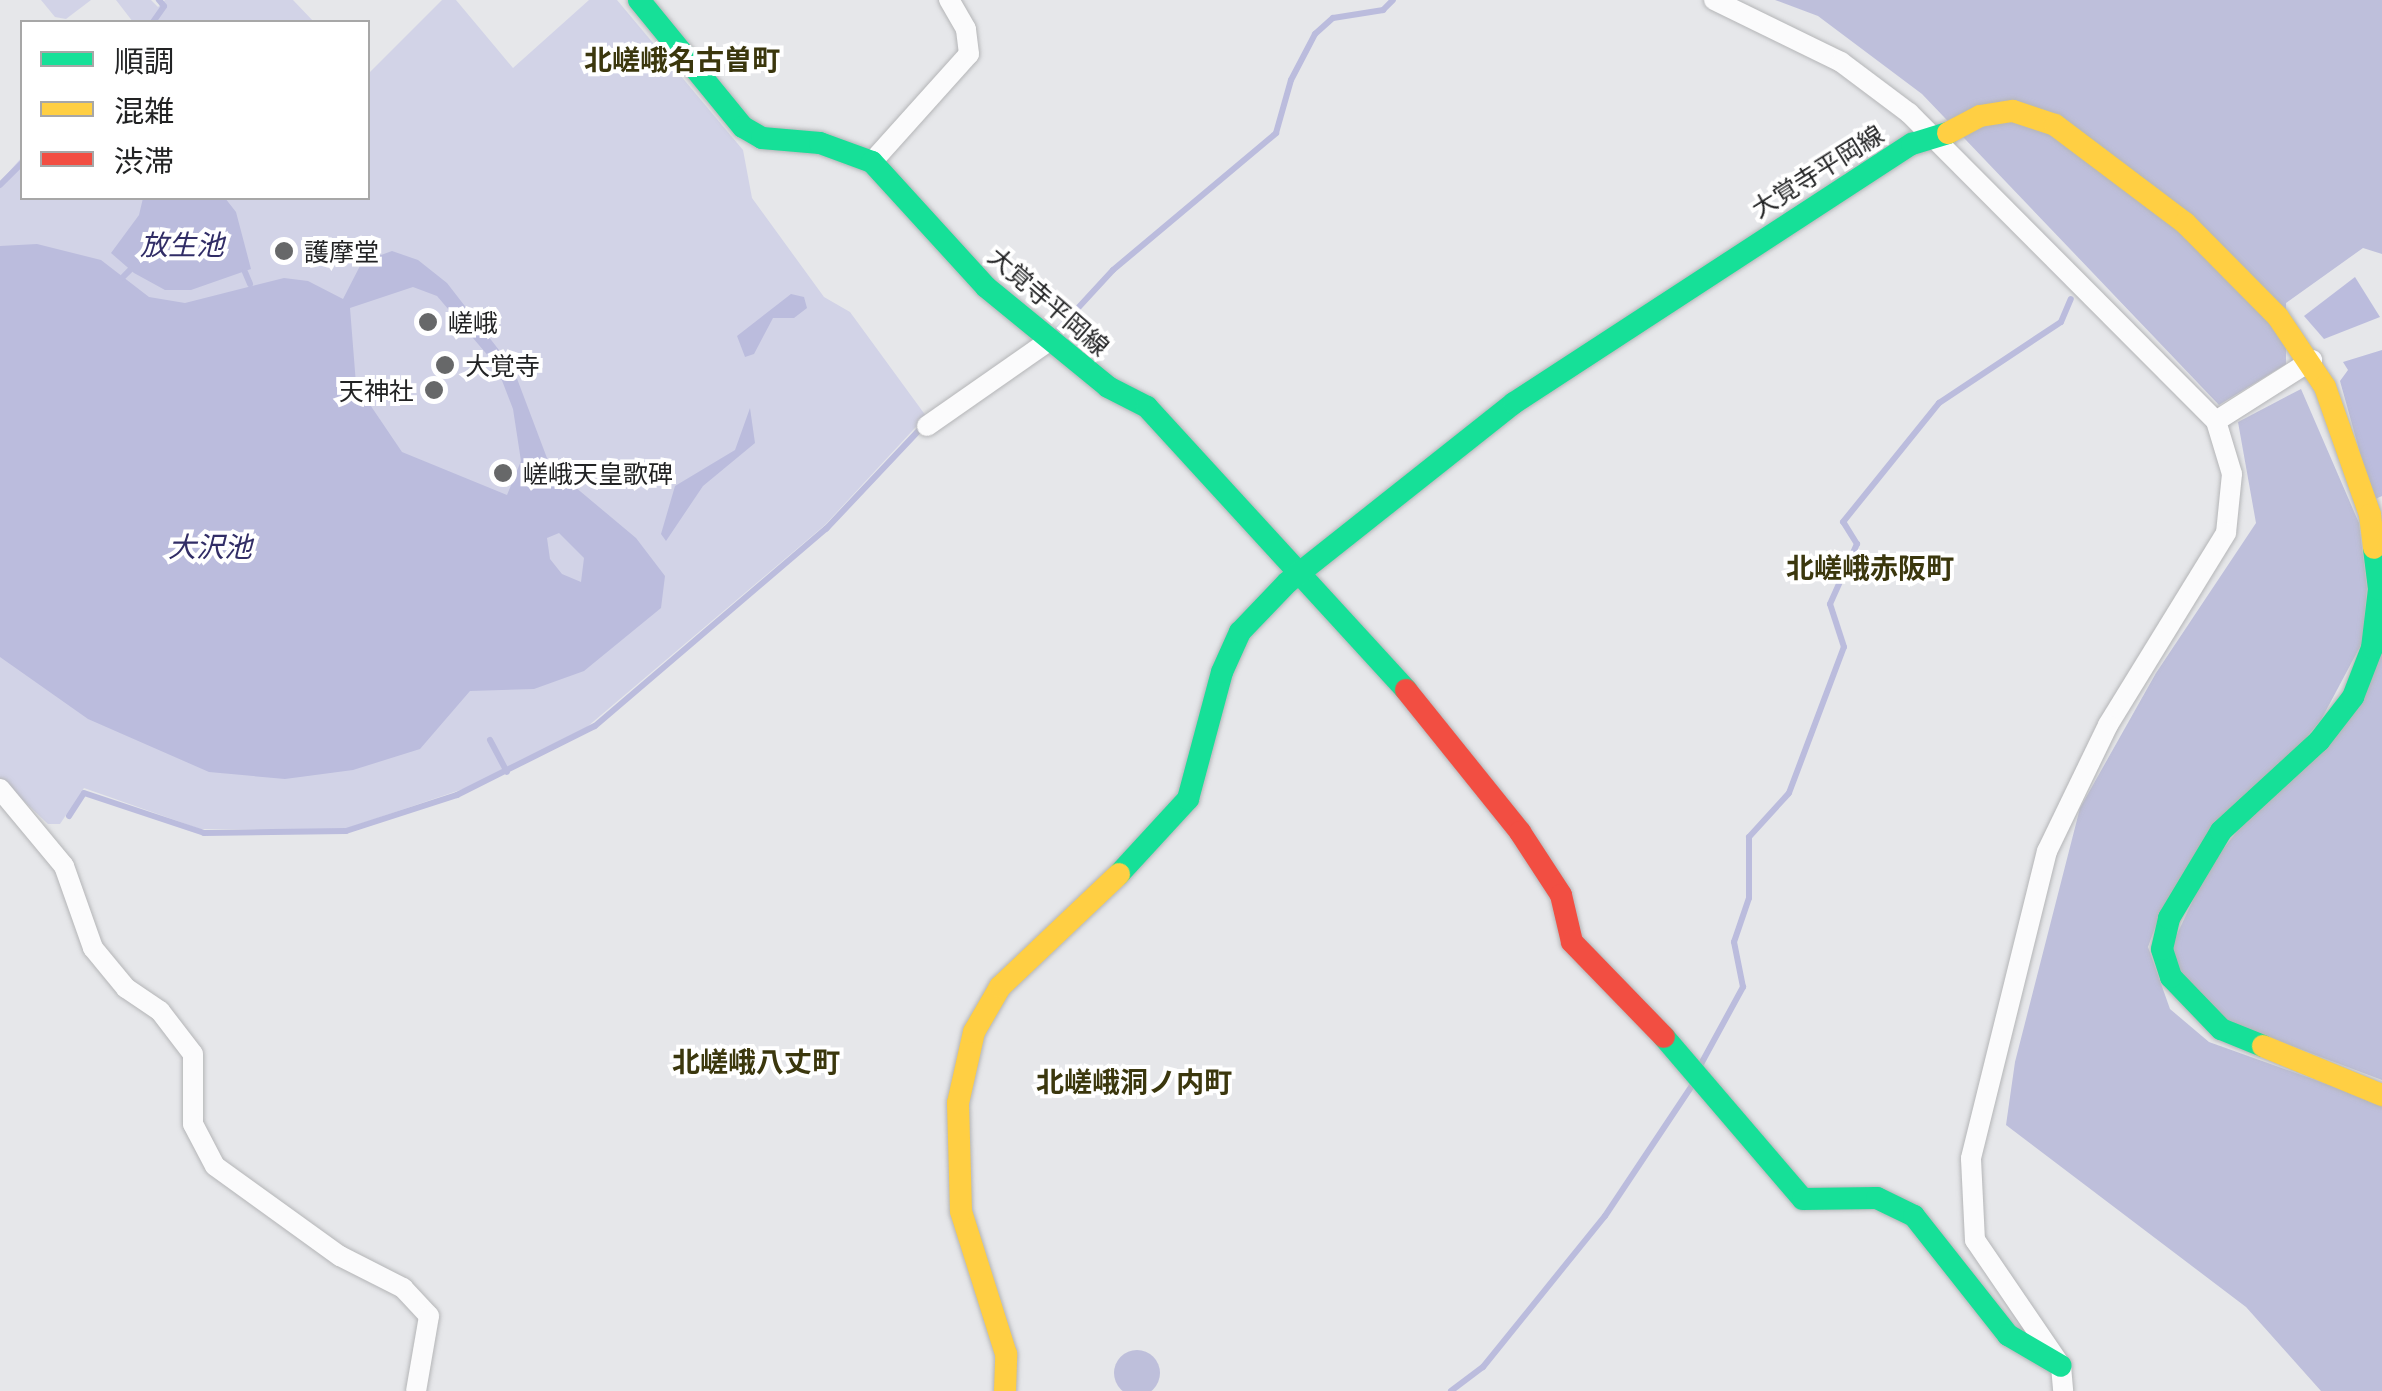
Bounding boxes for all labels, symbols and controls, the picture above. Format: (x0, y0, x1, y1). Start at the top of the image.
legend (20, 20, 370, 200)
text: 順調 (114, 42, 174, 78)
district label: 北嵯峨名古曽町 (584, 42, 780, 76)
text: 混雑 (114, 92, 174, 128)
street label: 大覚寺平岡線 (1745, 119, 1889, 223)
text: 渋滞 (114, 142, 174, 178)
water label: 放生池 (140, 227, 224, 261)
place label: 護摩堂 (304, 236, 379, 266)
marker: 護摩堂 (273, 240, 295, 262)
street label: 大覚寺平岡線 (983, 240, 1115, 362)
place label: 嵯峨 (448, 307, 498, 337)
marker: 嵯峨 (417, 311, 439, 333)
place label: 大覚寺 (465, 350, 540, 380)
marker: 大覚寺 (434, 354, 456, 376)
place label: 天神社 (339, 375, 414, 405)
marker: 天神社 (423, 379, 445, 401)
place label: 嵯峨天皇歌碑 (523, 458, 673, 488)
marker: 嵯峨天皇歌碑 (492, 462, 514, 484)
water label: 大沢池 (168, 529, 252, 563)
district label: 北嵯峨赤阪町 (1786, 550, 1954, 584)
district label: 北嵯峨八丈町 (672, 1044, 840, 1078)
district label: 北嵯峨洞ノ内町 (1036, 1064, 1232, 1098)

